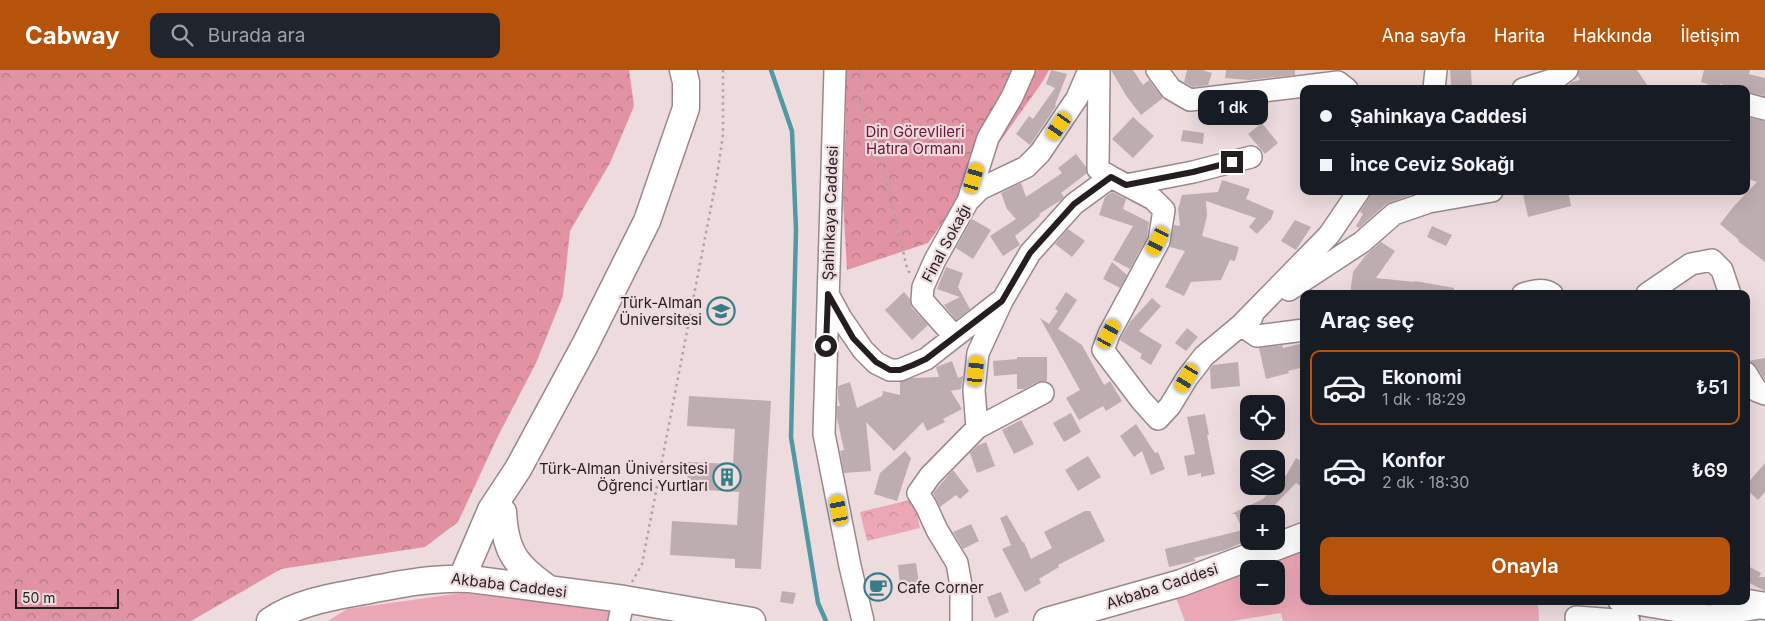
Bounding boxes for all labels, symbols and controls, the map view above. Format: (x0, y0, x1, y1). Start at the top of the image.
search box (150, 13, 500, 58)
text: Cabway (25, 21, 120, 50)
icon: search (168, 21, 196, 49)
text: Burada ara (208, 24, 305, 47)
text: Ana sayfa (1382, 25, 1466, 46)
text: Harita (1494, 25, 1545, 46)
text: Hakkında (1573, 25, 1652, 46)
text: İletişim (1680, 25, 1740, 46)
callout: 1 dk (1197, 89, 1267, 124)
text: 1 dk (1218, 97, 1248, 117)
text: Şahinkaya Caddesi (1350, 105, 1527, 128)
car (1044, 109, 1073, 143)
park label: Din Görevlileri Hatıra Ormanı (865, 122, 965, 158)
street label: Şahinkaya Caddesi (818, 145, 842, 281)
route end (1221, 151, 1243, 173)
text: İnce Ceviz Sokağı (1350, 153, 1514, 176)
car (962, 161, 985, 195)
street label: Final Sokağı (917, 201, 975, 285)
car (1144, 224, 1171, 258)
place label: Türk-Alman Üniversitesi (619, 293, 702, 329)
school or university icon: Türk-Alman Üniversitesi (706, 296, 736, 326)
text: Araç seç (1320, 307, 1414, 333)
car (1095, 317, 1122, 351)
route start (815, 335, 837, 357)
car (966, 355, 985, 387)
car (1172, 361, 1201, 395)
icon: car (1322, 365, 1367, 410)
text: Ekonomi (1382, 366, 1462, 389)
text: ₺51 (1696, 376, 1728, 399)
text: 1 dk · 18:29 (1382, 389, 1466, 409)
map controls (1240, 395, 1285, 605)
button: locate (1240, 395, 1285, 440)
icon: car (1322, 448, 1367, 493)
text: Konfor (1382, 449, 1445, 472)
button: layers (1240, 450, 1285, 495)
place label: Türk-Alman Üniversitesi Öğrenci Yurtları (539, 459, 708, 495)
text: ₺69 (1692, 459, 1728, 482)
building icon: Türk-Alman Üniversitesi Öğrenci Yurtları (712, 462, 742, 492)
text: 2 dk · 18:30 (1382, 472, 1469, 492)
car (828, 494, 849, 526)
button: + (1240, 505, 1285, 550)
button: Onayla (1320, 537, 1730, 595)
street label: Akbaba Caddesi (1104, 559, 1220, 613)
button: − (1240, 560, 1285, 605)
street label: Akbaba Caddesi (450, 568, 568, 602)
cafe icon: Cafe Corner (863, 572, 893, 602)
place label: Cafe Corner (897, 578, 984, 597)
scale bar (15, 586, 119, 609)
text: 50 m (22, 589, 56, 606)

